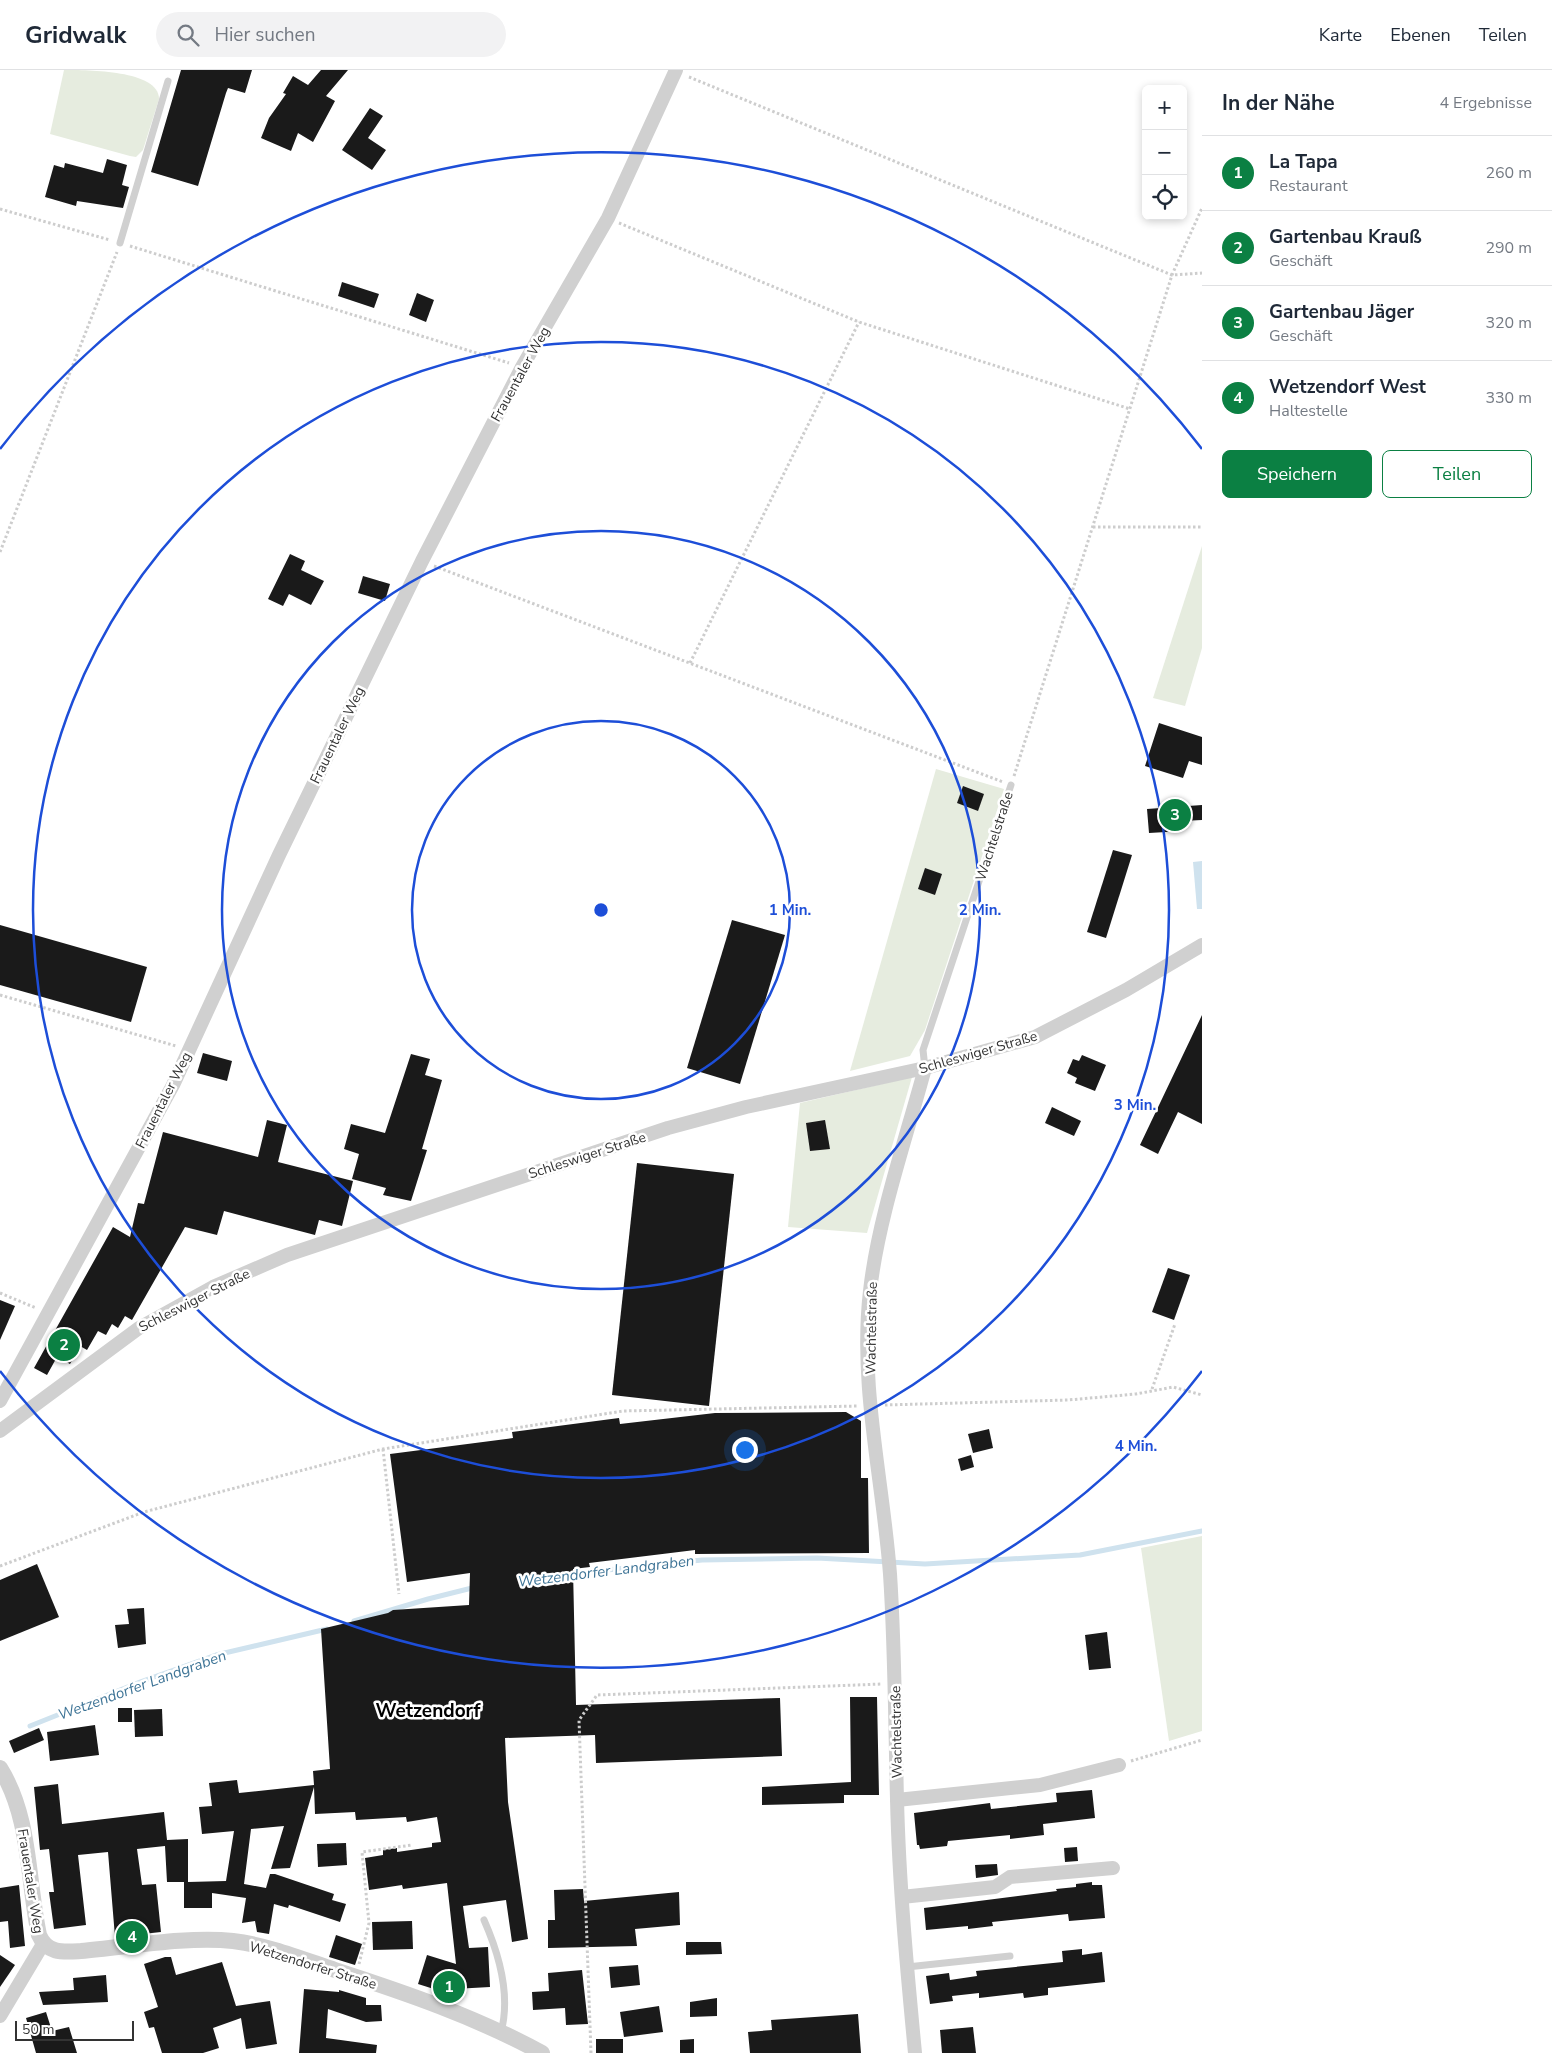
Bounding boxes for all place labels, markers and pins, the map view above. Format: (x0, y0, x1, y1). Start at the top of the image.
pin: 3 (1159, 796, 1191, 834)
centre of rings (592, 901, 610, 919)
pin: 2 (48, 1326, 80, 1364)
pin: 4 (116, 1918, 148, 1956)
pin: 1 (433, 1968, 465, 2006)

